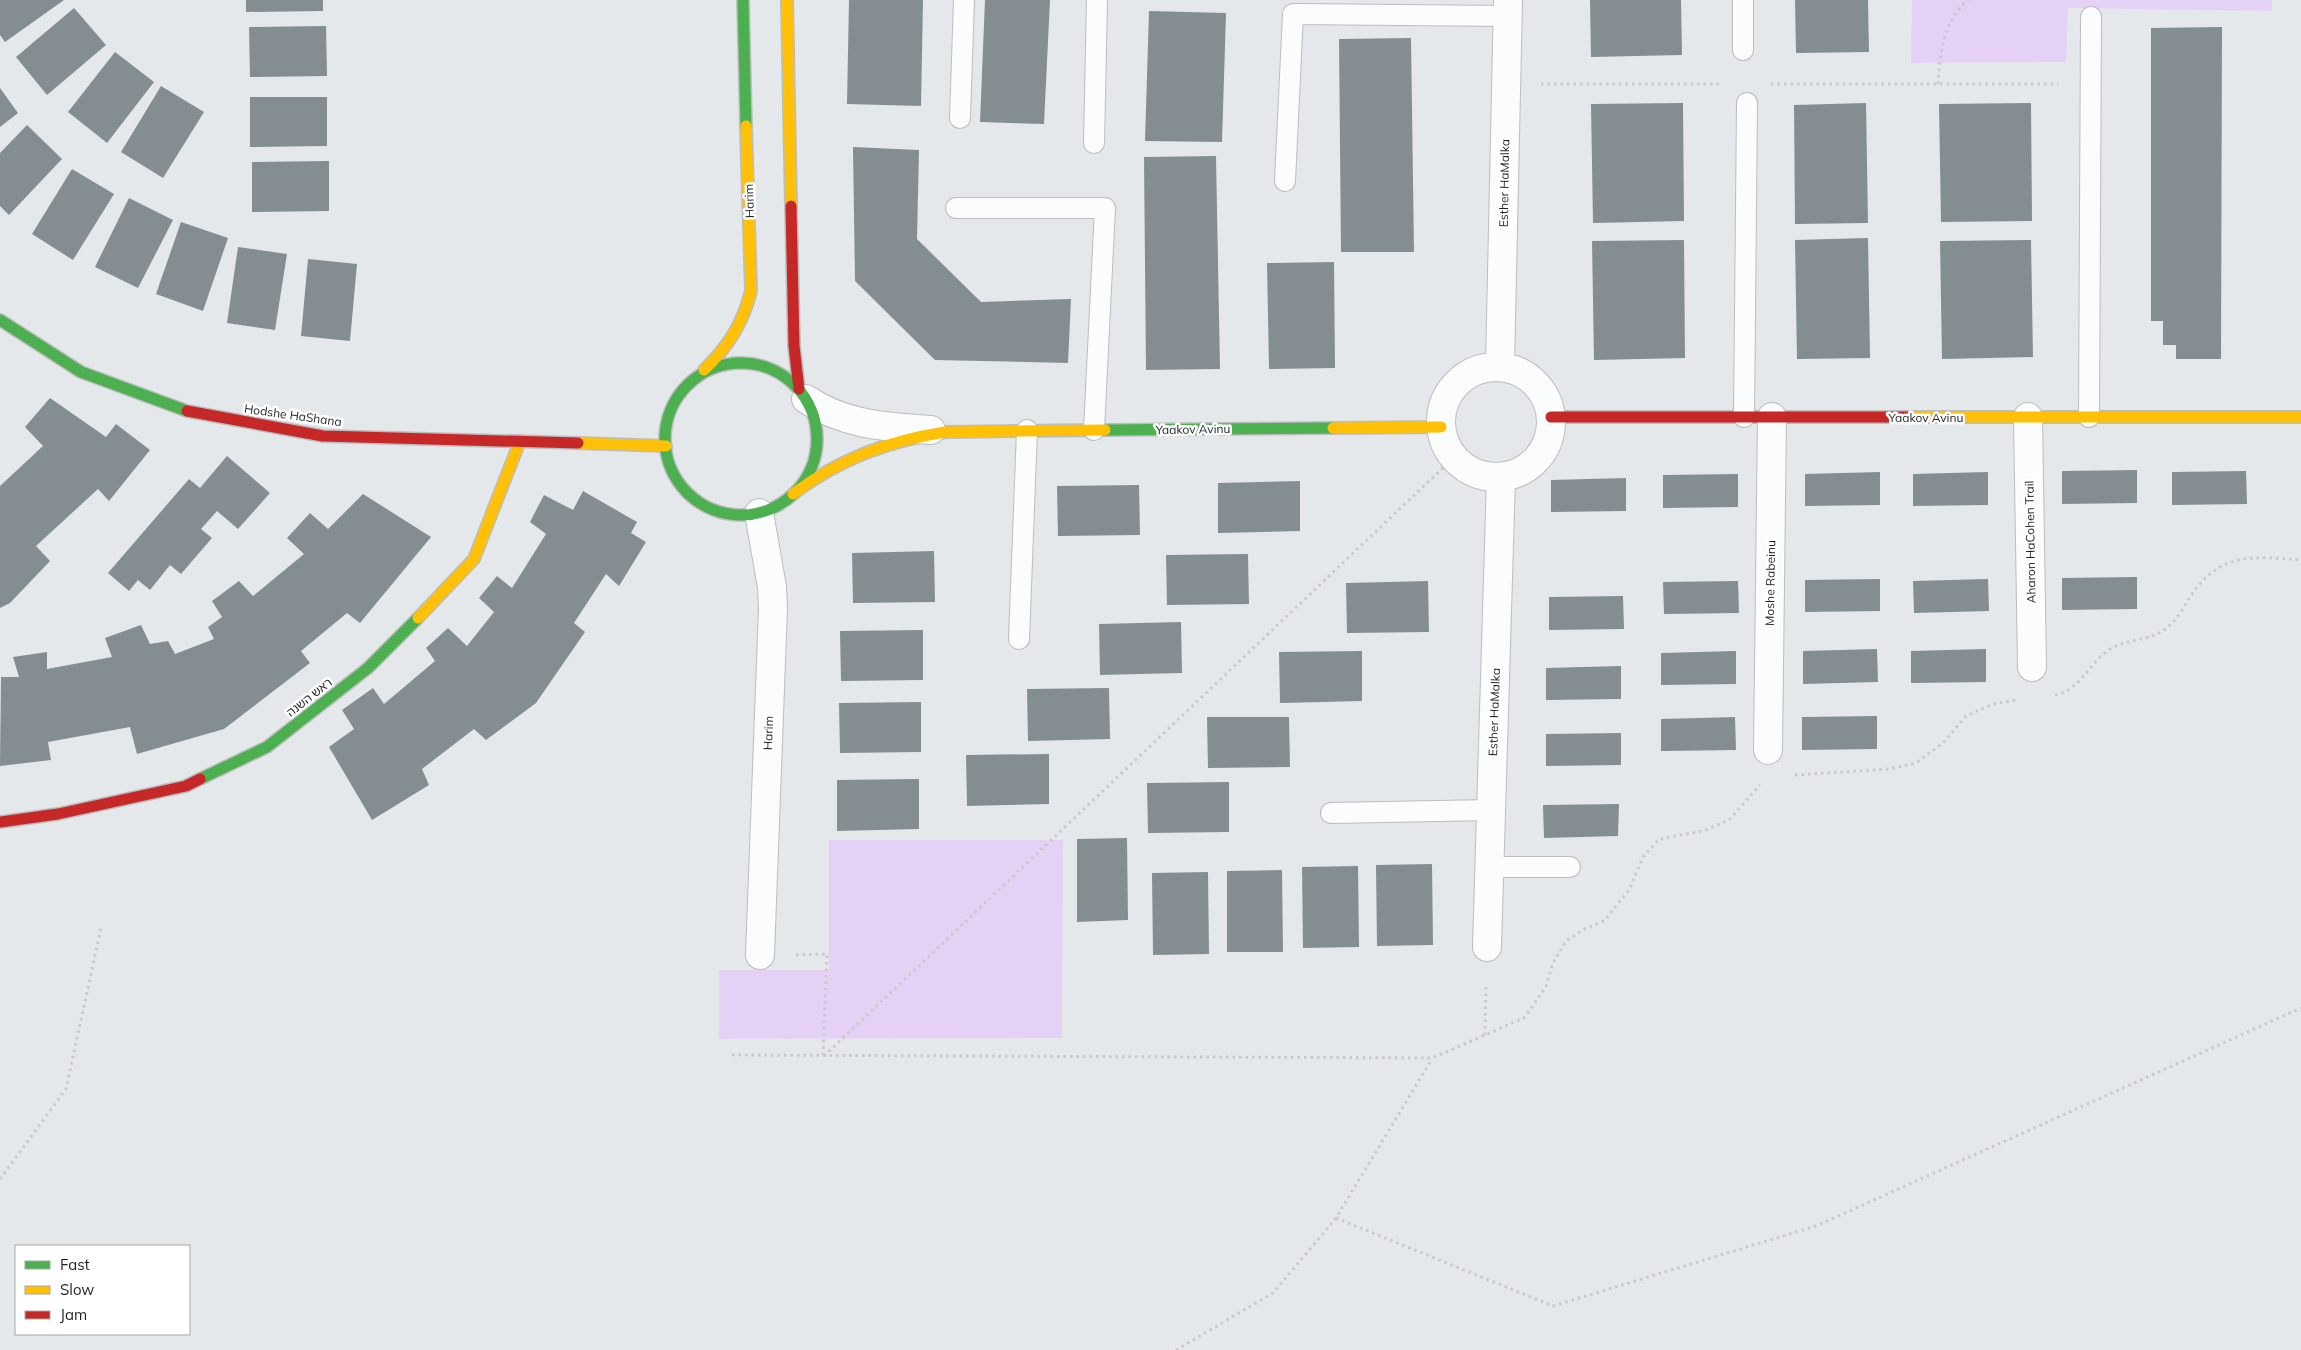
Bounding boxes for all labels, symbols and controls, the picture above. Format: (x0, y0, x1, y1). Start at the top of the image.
street label: Esther HaMalka (1496, 139, 1512, 227)
street label: Harim (741, 184, 757, 218)
street label: Hodshe HaShana (243, 401, 343, 429)
street label: Yaakov Avinu (1888, 410, 1963, 425)
street label: Yaakov Avinu (1154, 421, 1231, 437)
street label: Aharon HaCohen Trail (2021, 481, 2039, 603)
street label: Moshe Rabeinu (1762, 540, 1778, 626)
street label: Esther HaMalka (1485, 668, 1503, 756)
street label: ראש השנה (283, 675, 335, 719)
street label: Harim (760, 716, 776, 750)
legend (15, 1245, 190, 1335)
text: Fast (60, 1255, 90, 1274)
text: Slow (60, 1280, 94, 1299)
text: Jam (60, 1305, 87, 1324)

